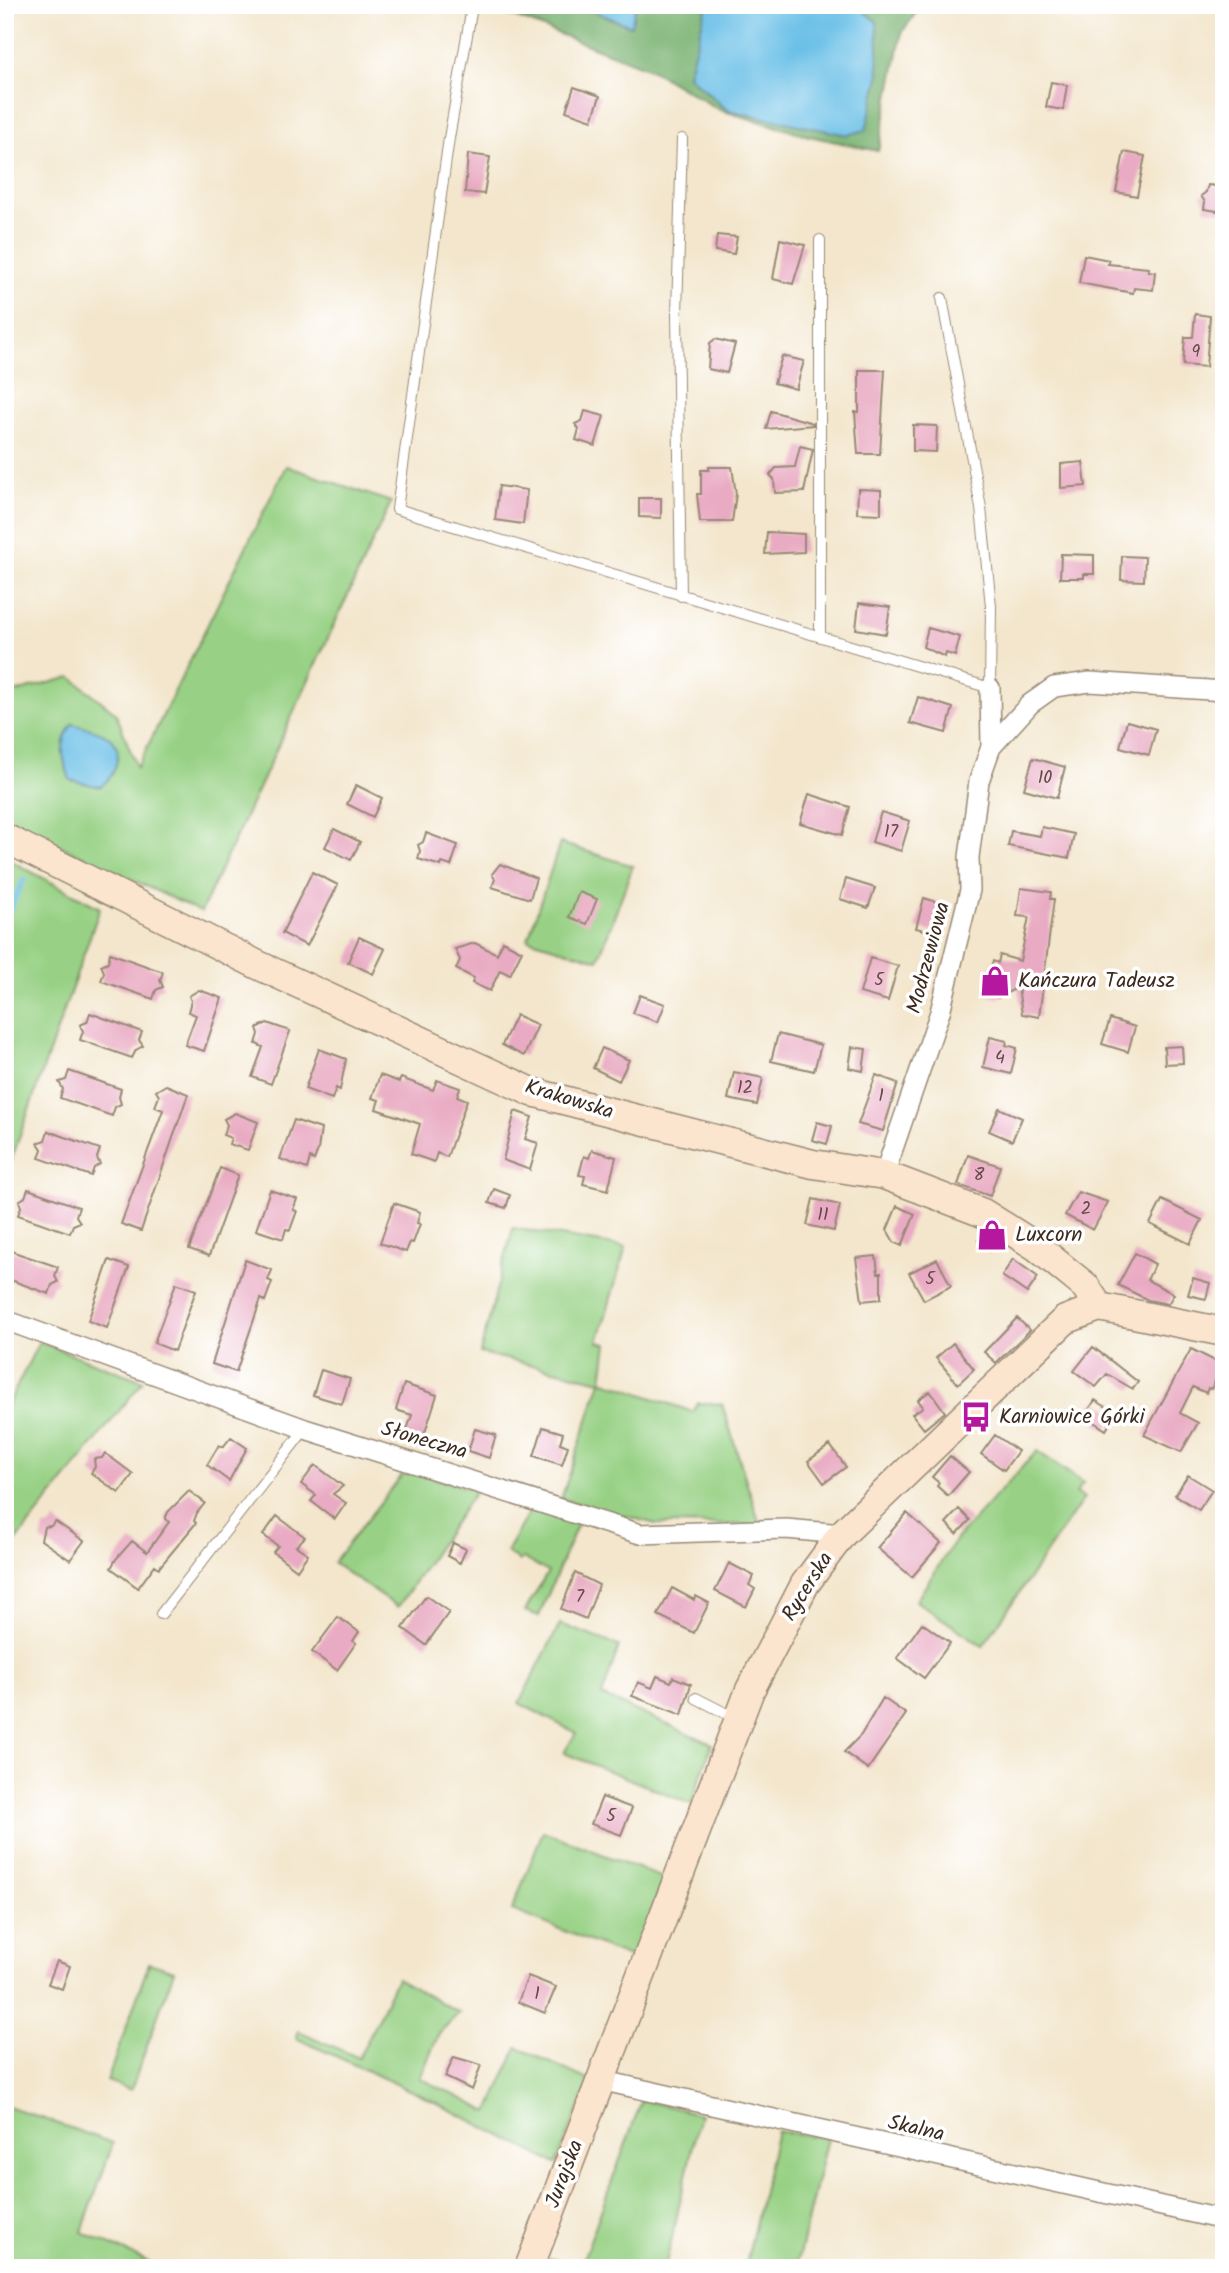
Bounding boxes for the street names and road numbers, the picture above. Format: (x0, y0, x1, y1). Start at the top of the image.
street label: Modrzewiowa (898, 898, 960, 1018)
street label: Krakowska (520, 1071, 618, 1129)
street label: Słoneczna (377, 1413, 471, 1469)
street label: Rycerska (774, 1546, 842, 1628)
street label: Skalna (884, 2107, 948, 2151)
street label: Jurajska (537, 2135, 593, 2213)

